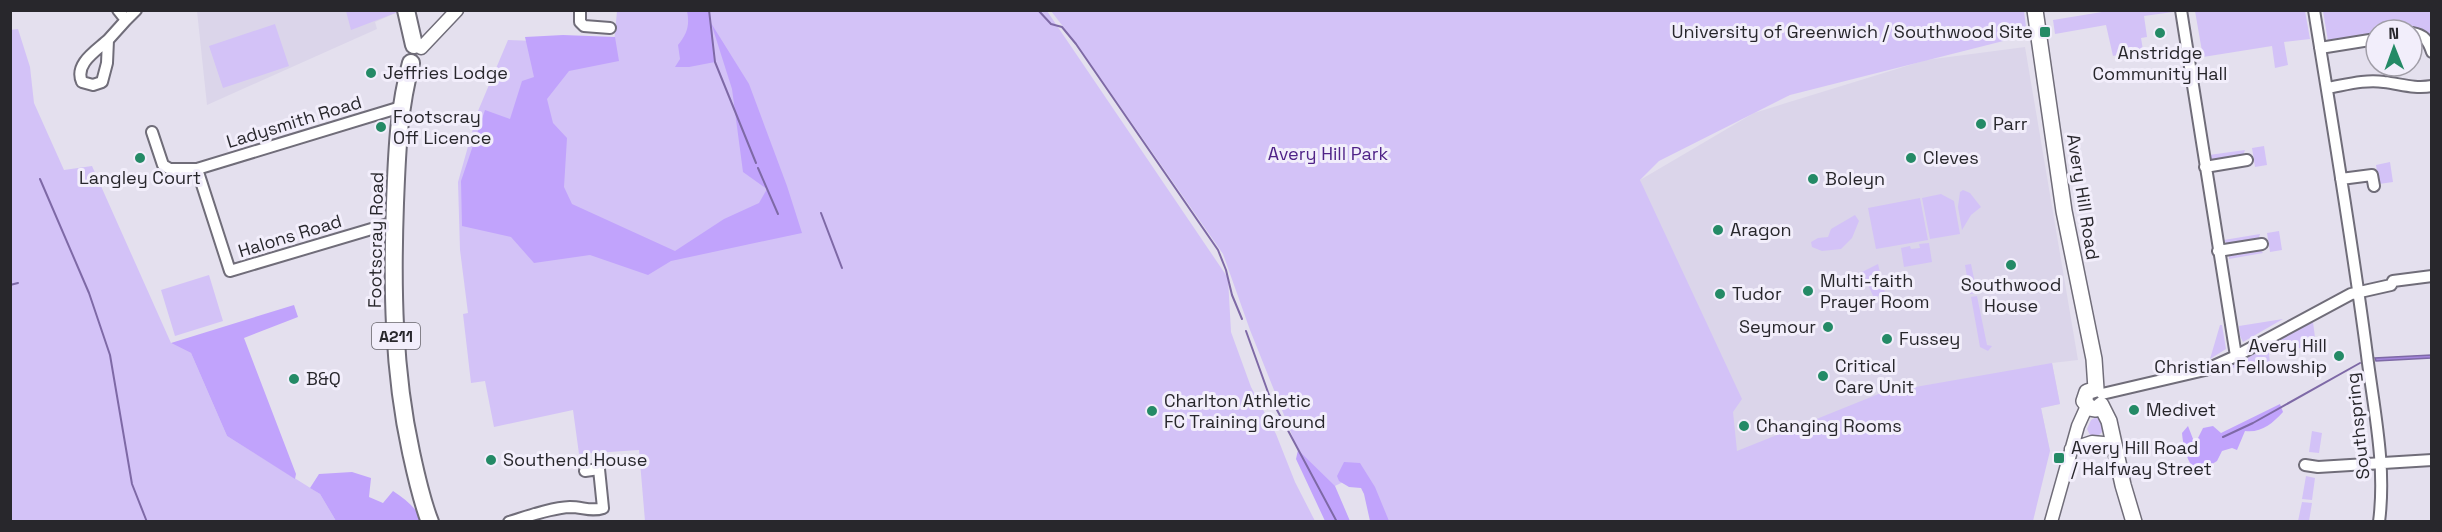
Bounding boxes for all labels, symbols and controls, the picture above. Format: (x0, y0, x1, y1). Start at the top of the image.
north arrow (2364, 18, 2424, 78)
place label: University of Greenwich / Southwood Site (1672, 20, 2033, 43)
text: N (2388, 23, 2399, 44)
marker: University of Greenwich / Southwood Site (2038, 25, 2052, 39)
marker: Anstridge Community Hall (2153, 26, 2167, 40)
place label: Anstridge Community Hall (2093, 41, 2227, 85)
place label: Jeffries Lodge (383, 61, 508, 84)
marker: Jeffries Lodge (364, 66, 378, 80)
street label: Ladysmith Road (224, 90, 364, 153)
place label: Footscray Off Licence (393, 105, 492, 149)
place label: Parr (1993, 112, 2028, 135)
marker: Parr (1974, 117, 1988, 131)
marker: Footscray Off Licence (374, 120, 388, 134)
street label: Avery Hill Road (2062, 132, 2105, 262)
park label: Avery Hill Park (1268, 142, 1389, 165)
place label: Cleves (1923, 146, 1979, 169)
marker: Langley Court (133, 151, 147, 165)
marker: Cleves (1904, 151, 1918, 165)
place label: Langley Court (79, 166, 201, 189)
place label: Boleyn (1825, 167, 1885, 190)
street label: Footscray Road (363, 172, 388, 308)
marker: Boleyn (1806, 172, 1820, 186)
street label: Halons Road (235, 209, 344, 262)
place label: Aragon (1730, 218, 1792, 241)
marker: Aragon (1711, 223, 1725, 237)
marker: Southwood House (2004, 258, 2018, 272)
place label: Multi-faith Prayer Room (1820, 269, 1930, 313)
place label: Southwood House (1961, 273, 2061, 317)
place label: Tudor (1732, 282, 1782, 305)
marker: Multi-faith Prayer Room (1801, 284, 1815, 298)
marker: Tudor (1713, 287, 1727, 301)
place label: Seymour (1739, 315, 1816, 338)
marker: Seymour (1821, 320, 1835, 334)
road number: A211 (372, 323, 420, 349)
place label: Fussey (1899, 327, 1960, 350)
marker: Fussey (1880, 332, 1894, 346)
place label: Avery Hill Christian Fellowship (2154, 334, 2327, 378)
marker: Avery Hill Christian Fellowship (2332, 349, 2346, 363)
place label: Critical Care Unit (1835, 354, 1914, 398)
place label: B&Q (306, 367, 341, 390)
marker: Critical Care Unit (1816, 369, 1830, 383)
street label: Southspring (2340, 371, 2375, 481)
marker: B&Q (287, 372, 301, 386)
place label: Charlton Athletic FC Training Ground (1164, 389, 1326, 433)
place label: Medivet (2146, 398, 2216, 421)
marker: Medivet (2127, 403, 2141, 417)
marker: Charlton Athletic FC Training Ground (1145, 404, 1159, 418)
place label: Changing Rooms (1756, 414, 1902, 437)
marker: Changing Rooms (1737, 419, 1751, 433)
place label: Avery Hill Road / Halfway Street (2071, 436, 2212, 480)
place label: Southend House (503, 448, 648, 471)
marker: Avery Hill Road / Halfway Street (2052, 451, 2066, 465)
marker: Southend House (484, 453, 498, 467)

